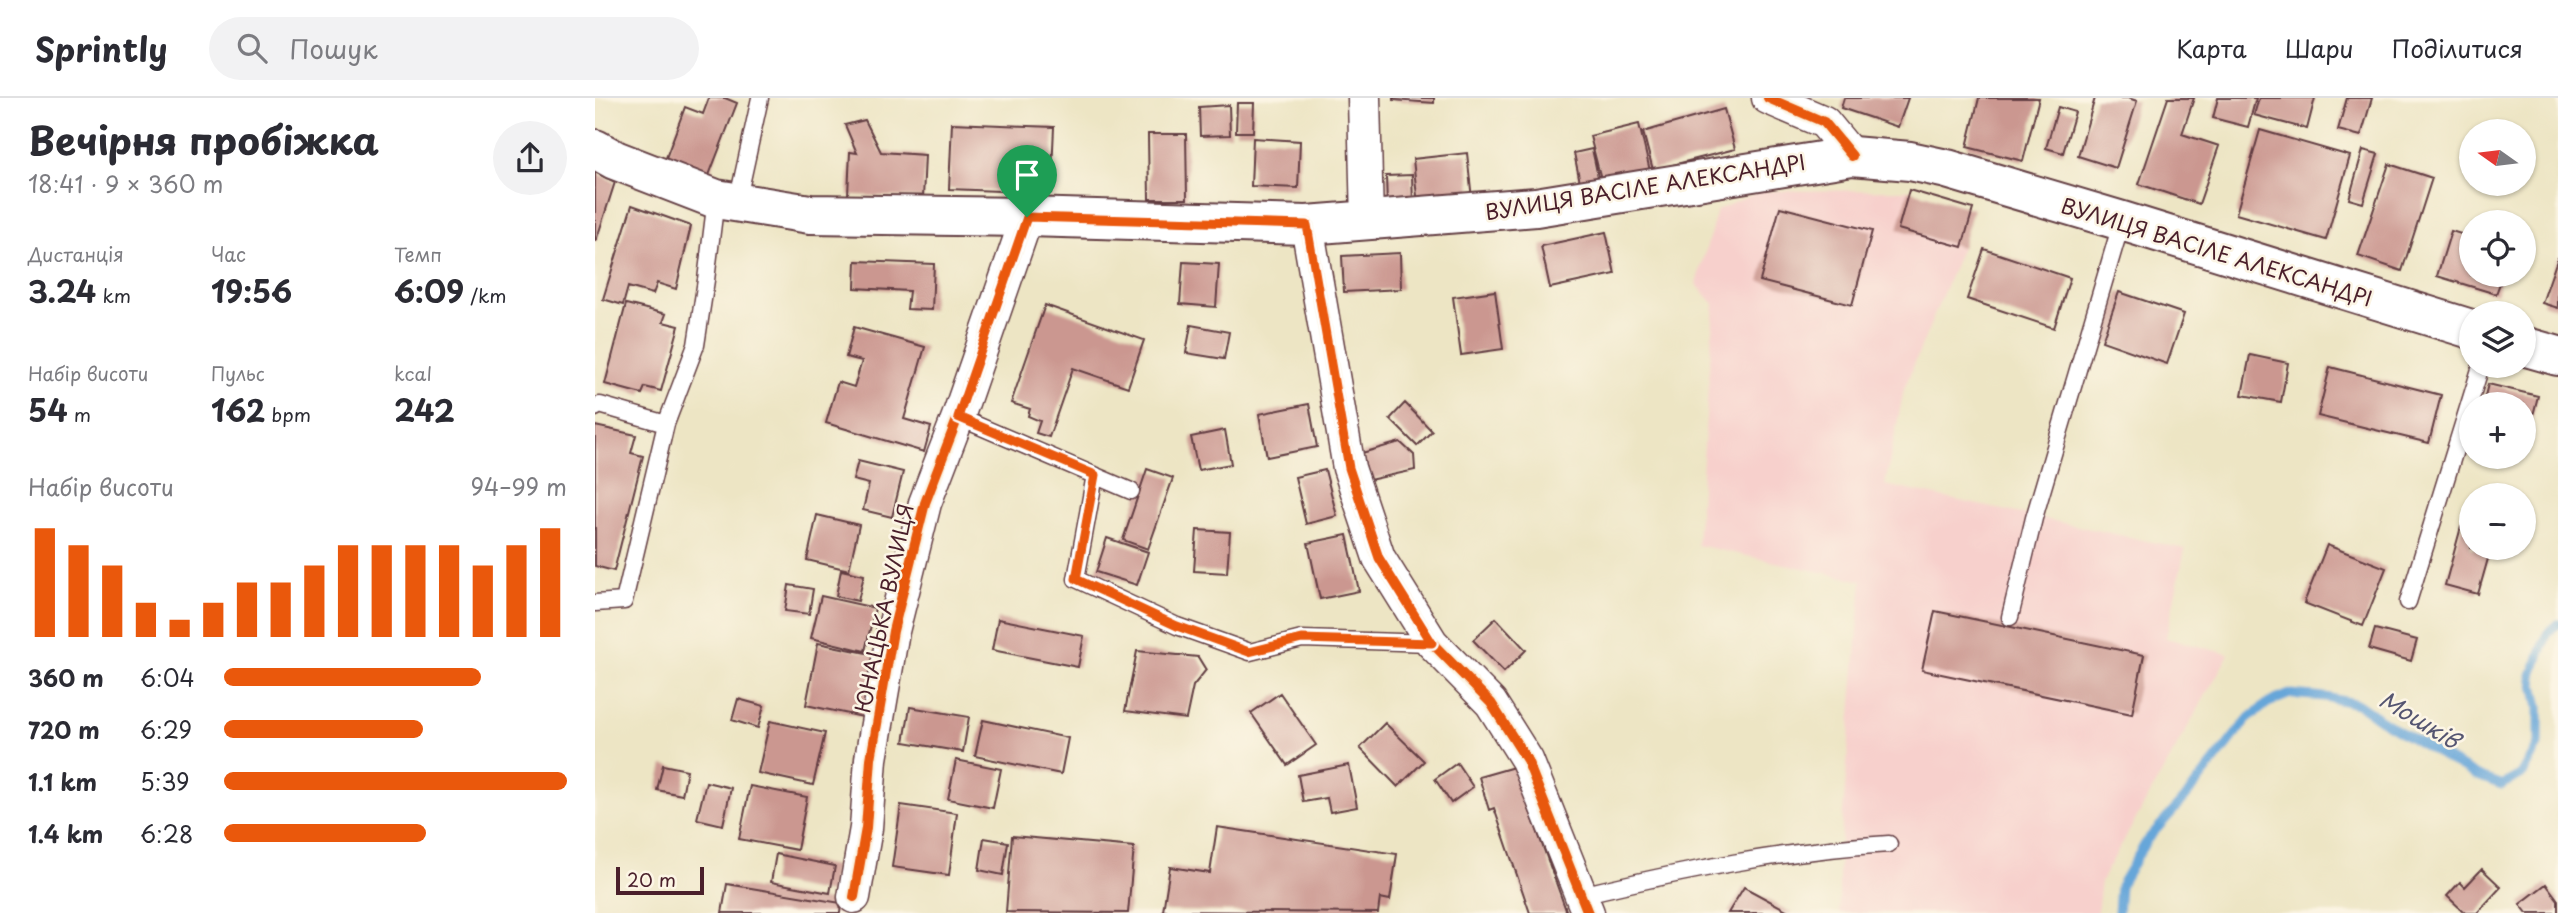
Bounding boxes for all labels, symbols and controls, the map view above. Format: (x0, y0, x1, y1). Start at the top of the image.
search box (209, 17, 699, 80)
text: Sprintly (35, 23, 167, 73)
icon: search (233, 29, 271, 67)
text: Пошук (289, 29, 378, 68)
text: Карта (2176, 30, 2247, 66)
text: Шари (2285, 30, 2354, 66)
text: Поділитися (2392, 30, 2523, 66)
text: Вечірня пробіжка (28, 111, 379, 168)
north arrow (2459, 119, 2536, 196)
map controls (2459, 119, 2536, 560)
button: share (493, 121, 567, 195)
pin (997, 145, 1057, 217)
street label: ВУЛИЦЯ ВАСІЛЕ АЛЕКСАНДРІ (1483, 145, 1807, 227)
icon: arrive (1008, 156, 1046, 194)
text: 18:41 · 9 × 360 m (28, 166, 223, 201)
street label: ВУЛИЦЯ ВАСІЛЕ АЛЕКСАНДРІ (2058, 188, 2376, 314)
button: locate (2459, 210, 2536, 287)
text: Дистанція (28, 240, 124, 268)
text: Час (211, 240, 246, 268)
text: Темп (394, 240, 442, 268)
text: 3.24 (28, 268, 96, 313)
text: 19:56 (211, 268, 292, 313)
text: 6:09 (394, 268, 464, 313)
text: km (96, 281, 131, 309)
text: /km (464, 281, 507, 309)
button: layers (2459, 301, 2536, 378)
text: Набір висоти (28, 359, 148, 387)
text: Пульс (211, 359, 265, 387)
text: kcal (394, 359, 432, 387)
text: 54 (28, 387, 68, 432)
text: 162 (211, 387, 265, 432)
text: 242 (394, 387, 455, 432)
button: + (2459, 392, 2536, 469)
text: m (68, 400, 91, 428)
text: bpm (265, 400, 311, 428)
text: Набір висоти (28, 469, 174, 504)
text: 94–99 m (471, 469, 567, 504)
button: − (2459, 483, 2536, 560)
street label: ЮНАЦЬКА ВУЛИЦЯ (845, 501, 921, 715)
text: 360 m (28, 660, 104, 695)
text: 6:04 (140, 660, 195, 695)
water label: Мошків (2373, 681, 2470, 759)
text: 720 m (28, 712, 100, 747)
text: 6:29 (140, 712, 192, 747)
text: 1.1 km (28, 764, 97, 799)
text: 5:39 (140, 764, 190, 799)
text: 1.4 km (28, 816, 103, 851)
text: 6:28 (140, 816, 193, 851)
scale bar (616, 864, 703, 896)
text: 20 m (627, 865, 676, 893)

